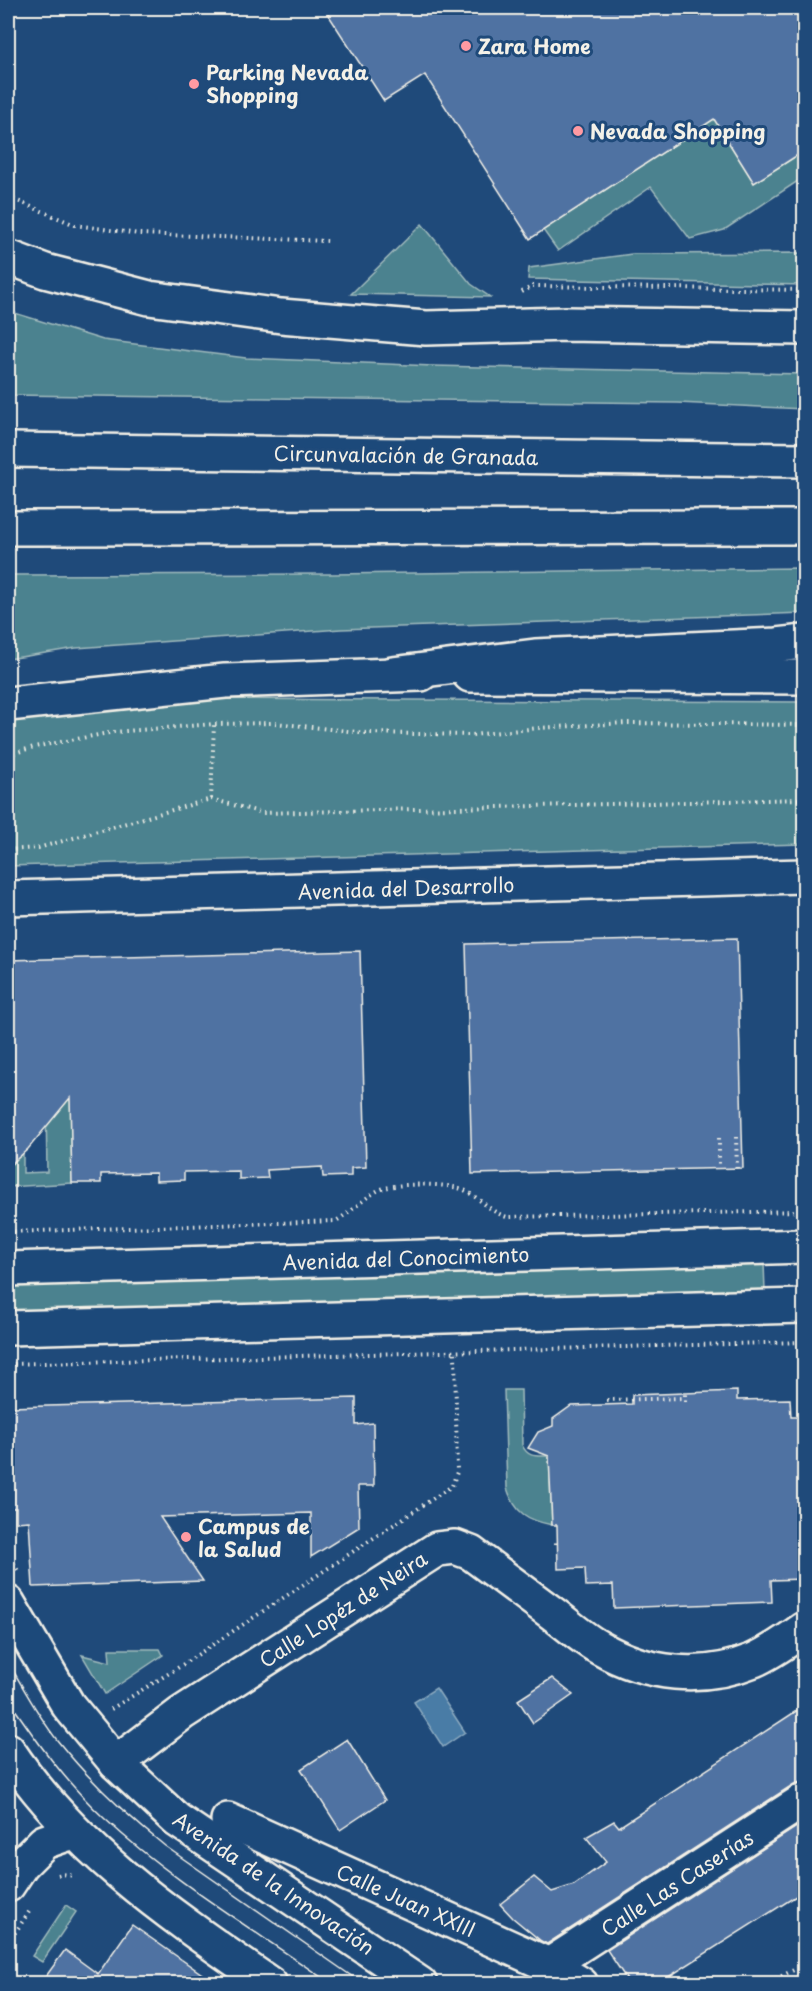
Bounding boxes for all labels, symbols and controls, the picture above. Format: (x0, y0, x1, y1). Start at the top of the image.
place label: Zara Home (478, 31, 591, 61)
marker: Zara Home (459, 39, 473, 53)
place label: Parking Nevada Shopping (206, 57, 369, 110)
marker: Parking Nevada Shopping (187, 77, 201, 91)
place label: Nevada Shopping (590, 116, 765, 146)
marker: Nevada Shopping (571, 124, 585, 138)
street label: Circunvalación de Granada (273, 438, 539, 472)
street label: Avenida del Desarrollo (297, 869, 515, 907)
street label: Avenida del Conocimiento (282, 1239, 530, 1277)
place label: Campus de la Salud (198, 1511, 310, 1564)
marker: Campus de la Salud (179, 1530, 193, 1544)
street label: Calle Lopéz de Neira (253, 1543, 433, 1675)
street label: Avenida de la Innovación (167, 1804, 381, 1962)
street label: Calle Las Caserías (595, 1822, 759, 1944)
street label: Calle Juan XXIII (332, 1856, 480, 1944)

